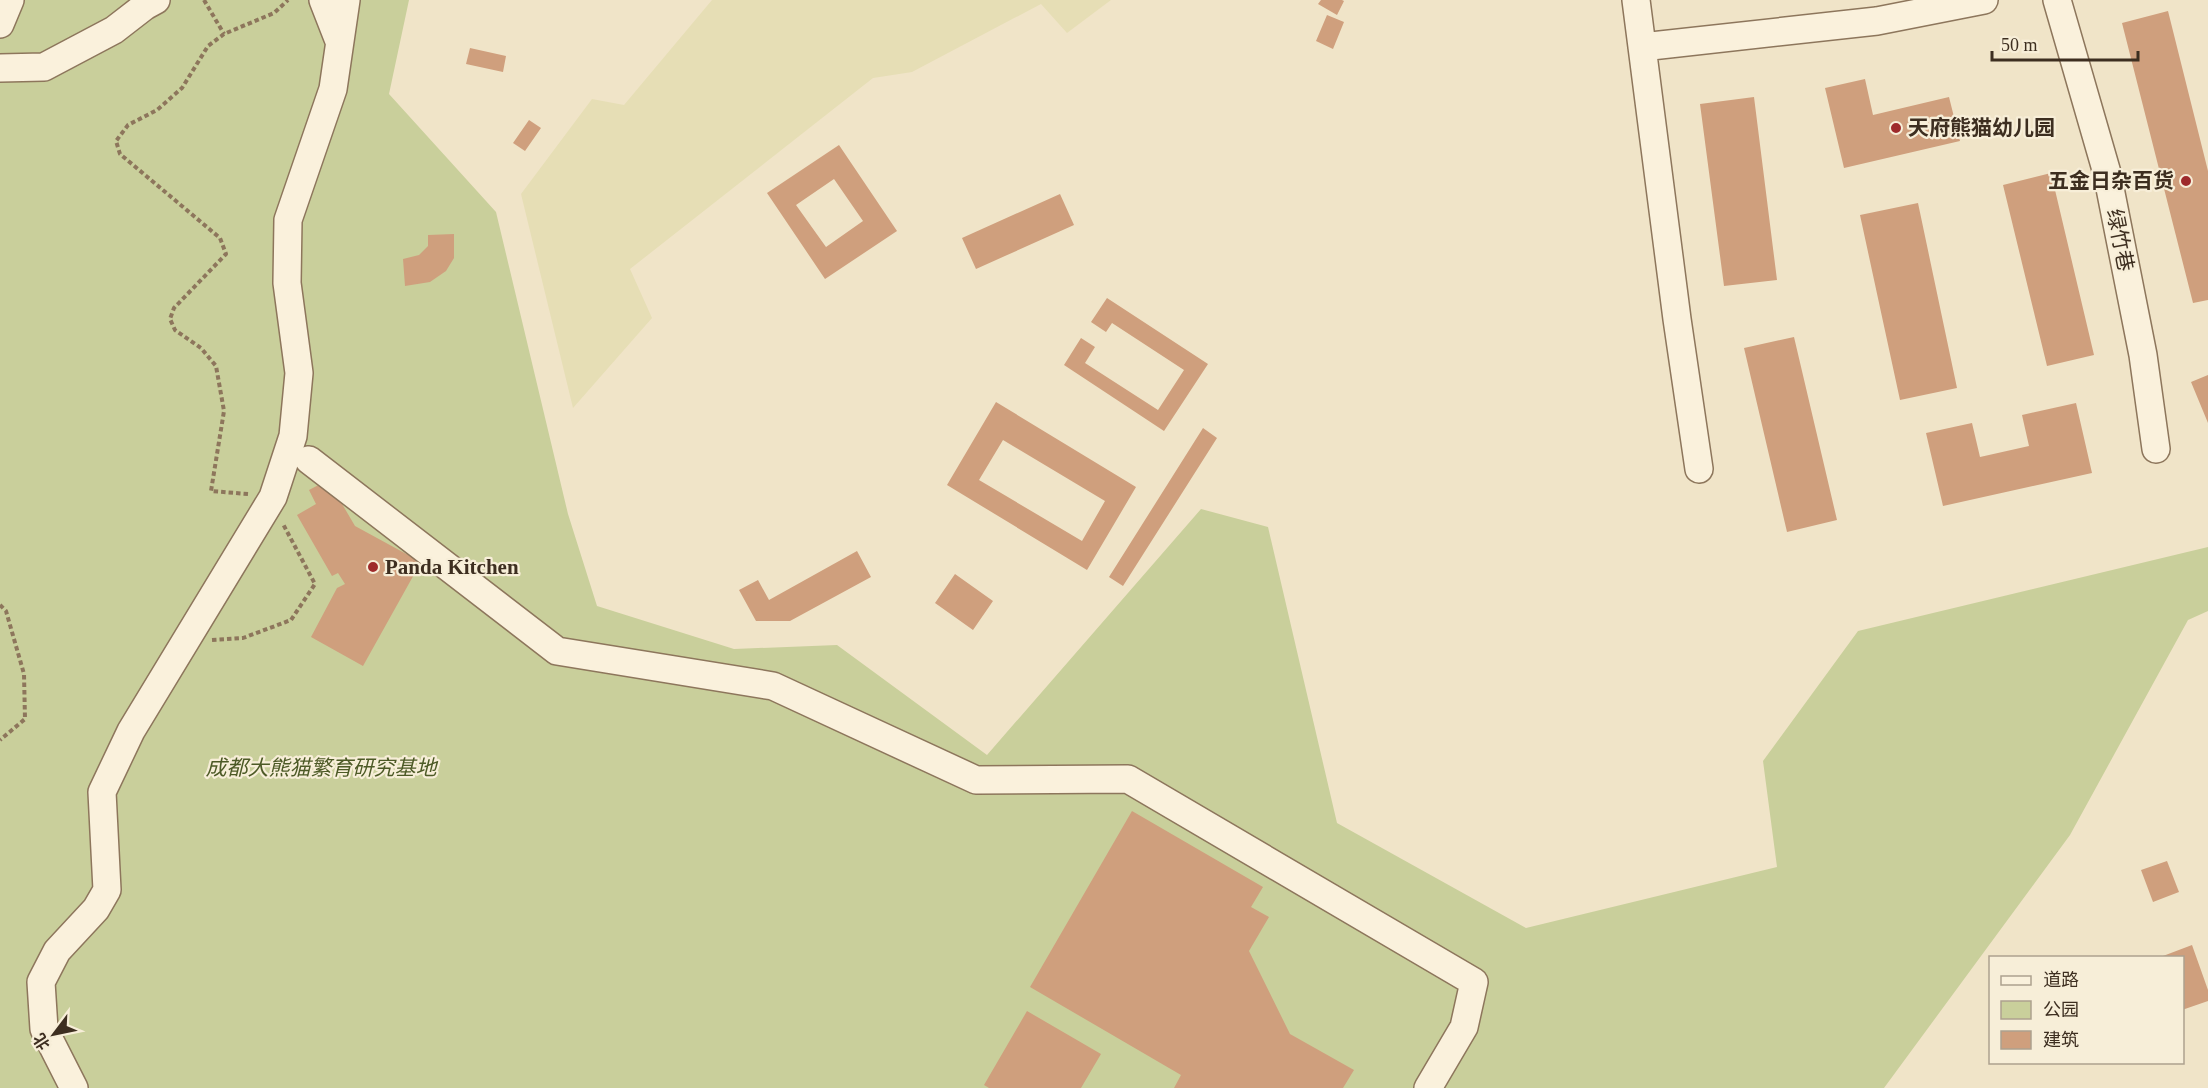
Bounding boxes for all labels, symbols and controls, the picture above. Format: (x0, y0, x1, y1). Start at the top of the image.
scale bar (1992, 24, 2138, 62)
text: 50 m (2001, 35, 2038, 55)
place label: 天府熊猫幼儿园 (1908, 116, 2055, 140)
marker: 天府熊猫幼儿园 (1889, 121, 1903, 135)
place label: 五金日杂百货 (2048, 169, 2174, 193)
marker: 五金日杂百货 (2179, 174, 2193, 188)
street label: 绿竹巷 (2102, 207, 2138, 273)
place label: Panda Kitchen (385, 555, 519, 579)
marker: Panda Kitchen (366, 560, 380, 574)
park label: 成都大熊猫繁育研究基地 (206, 756, 438, 780)
legend (1989, 956, 2184, 1064)
text: 道路 (2043, 970, 2079, 990)
text: 公园 (2043, 1000, 2079, 1020)
north arrow (24, 1004, 84, 1064)
text: 北 (30, 1030, 53, 1053)
text: 建筑 (2043, 1030, 2079, 1050)

